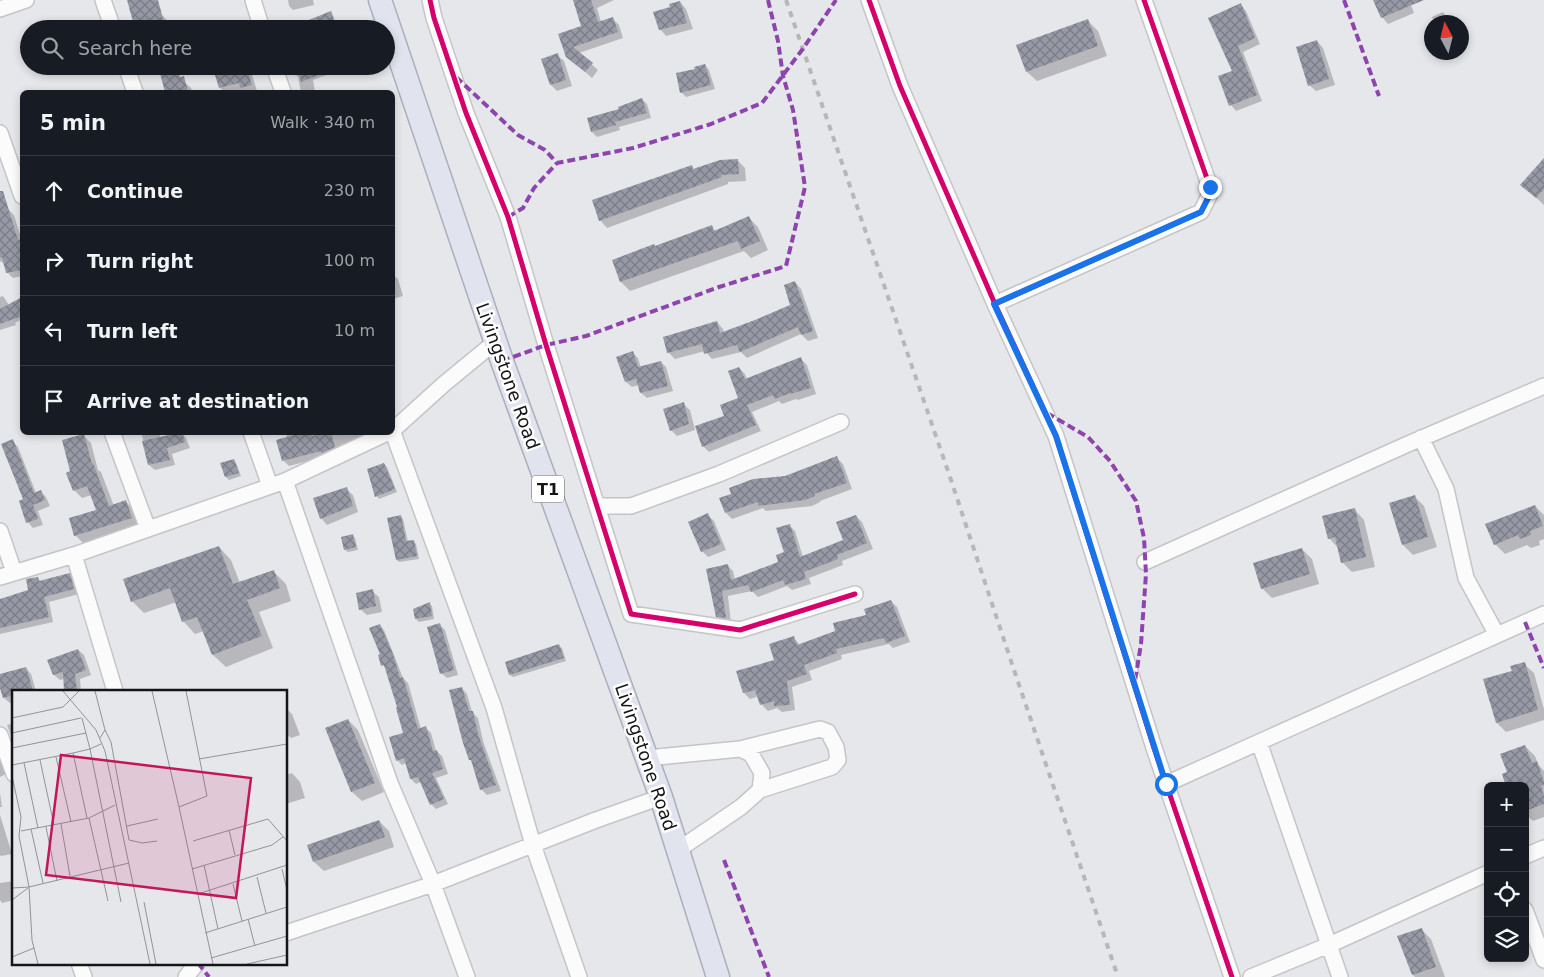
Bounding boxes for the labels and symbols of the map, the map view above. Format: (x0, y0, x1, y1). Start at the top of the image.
north arrow (1424, 15, 1469, 60)
route end (1199, 176, 1222, 199)
street label: Livingstone Road (472, 300, 544, 452)
road number: T1 (532, 476, 564, 502)
street label: Livingstone Road (611, 681, 681, 833)
inset map (12, 690, 288, 964)
route start (1155, 773, 1178, 796)

